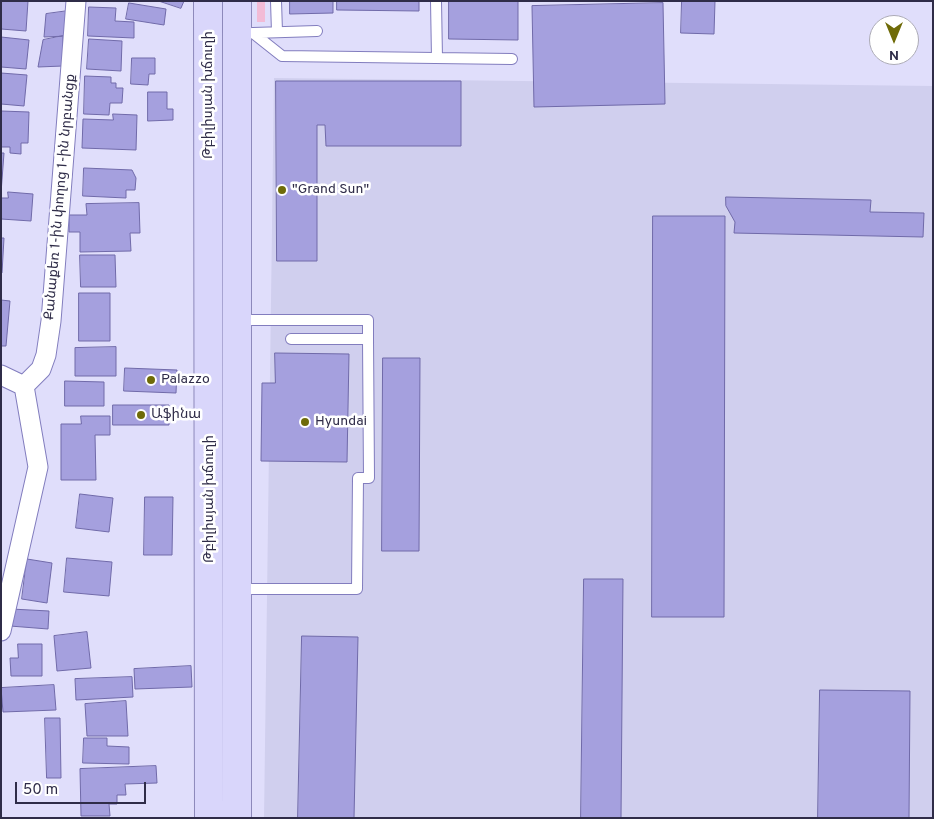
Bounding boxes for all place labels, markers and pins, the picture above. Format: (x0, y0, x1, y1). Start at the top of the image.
place label: "Grand Sun" (292, 182, 369, 198)
marker: "Grand Sun" (276, 184, 288, 196)
place label: Palazzo (161, 372, 210, 388)
marker: Palazzo (145, 374, 157, 386)
place label: Աֆինա (151, 407, 201, 423)
marker: Աֆինա (135, 409, 147, 421)
place label: Hyundai (315, 414, 367, 430)
marker: Hyundai (299, 416, 311, 428)

